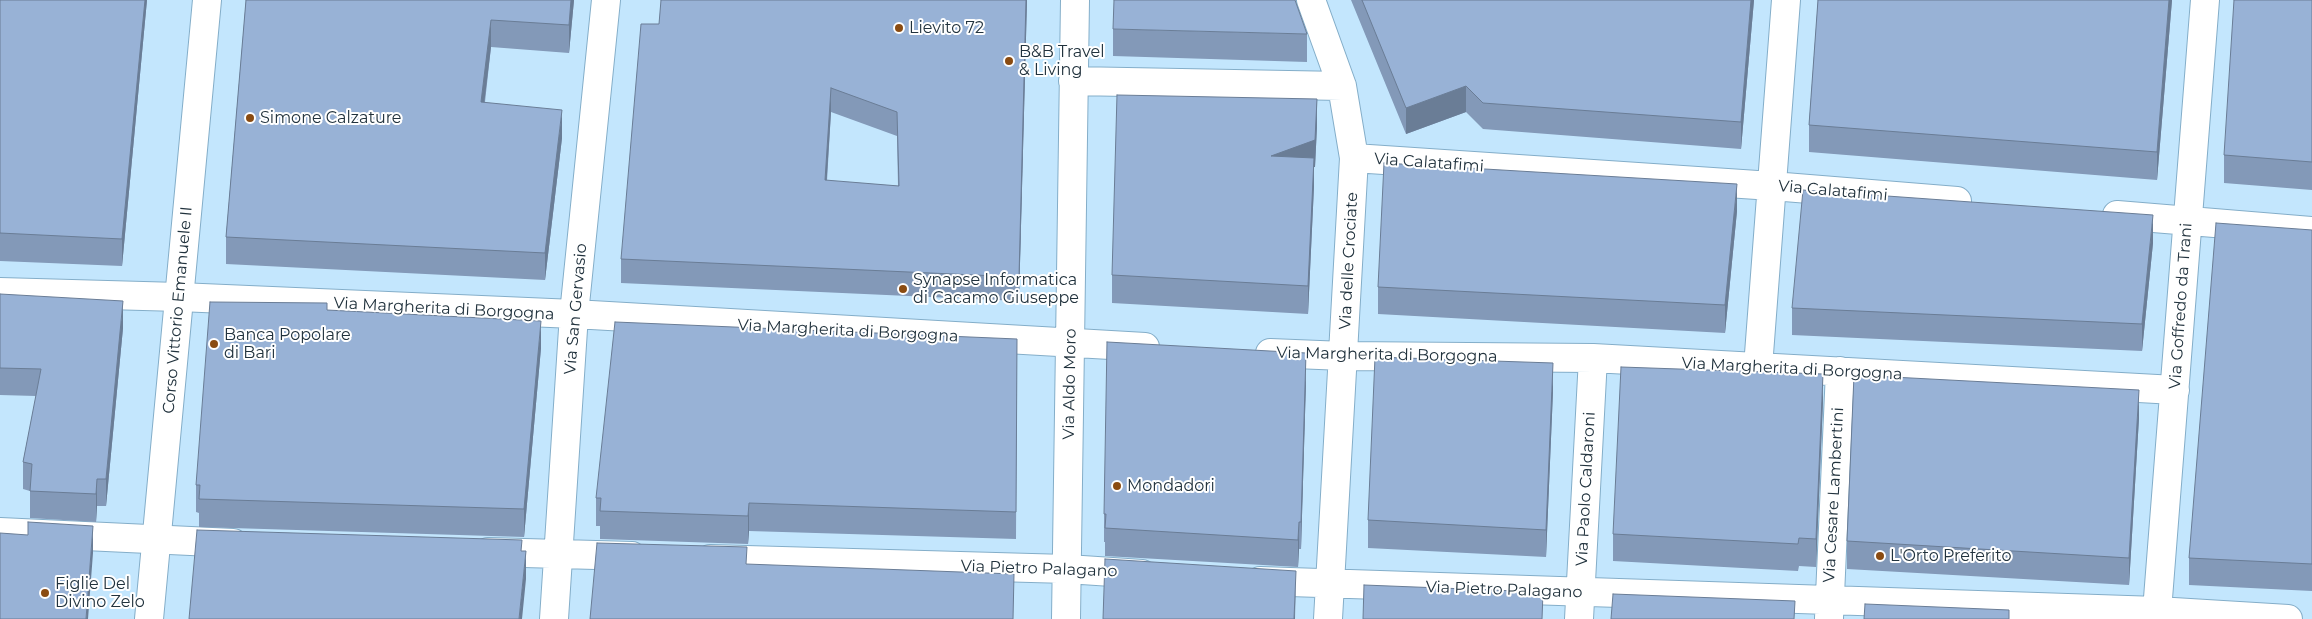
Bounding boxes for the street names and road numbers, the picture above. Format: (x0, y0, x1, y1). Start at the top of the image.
street label: Via Calatafimi (1374, 150, 1484, 176)
street label: Via Calatafimi (1777, 177, 1889, 205)
street label: Via delle Crociate (1336, 192, 1362, 330)
street label: Corso Vittorio Emanuele II (159, 206, 197, 414)
street label: Via Goffredo da Trani (2166, 222, 2196, 390)
street label: Via San Gervasio (561, 243, 591, 375)
street label: Via Margherita di Borgogna (333, 294, 555, 324)
street label: Via Margherita di Borgogna (737, 316, 959, 346)
street label: Via Aldo Moro (1059, 328, 1081, 440)
street label: Via Margherita di Borgogna (1276, 343, 1498, 367)
street label: Via Margherita di Borgogna (1681, 354, 1903, 384)
street label: Via Cesare Lambertini (1820, 407, 1848, 583)
street label: Via Paolo Caldaroni (1572, 411, 1600, 567)
street label: Via Pietro Palagano (960, 557, 1118, 581)
street label: Via Pietro Palagano (1425, 578, 1583, 602)

